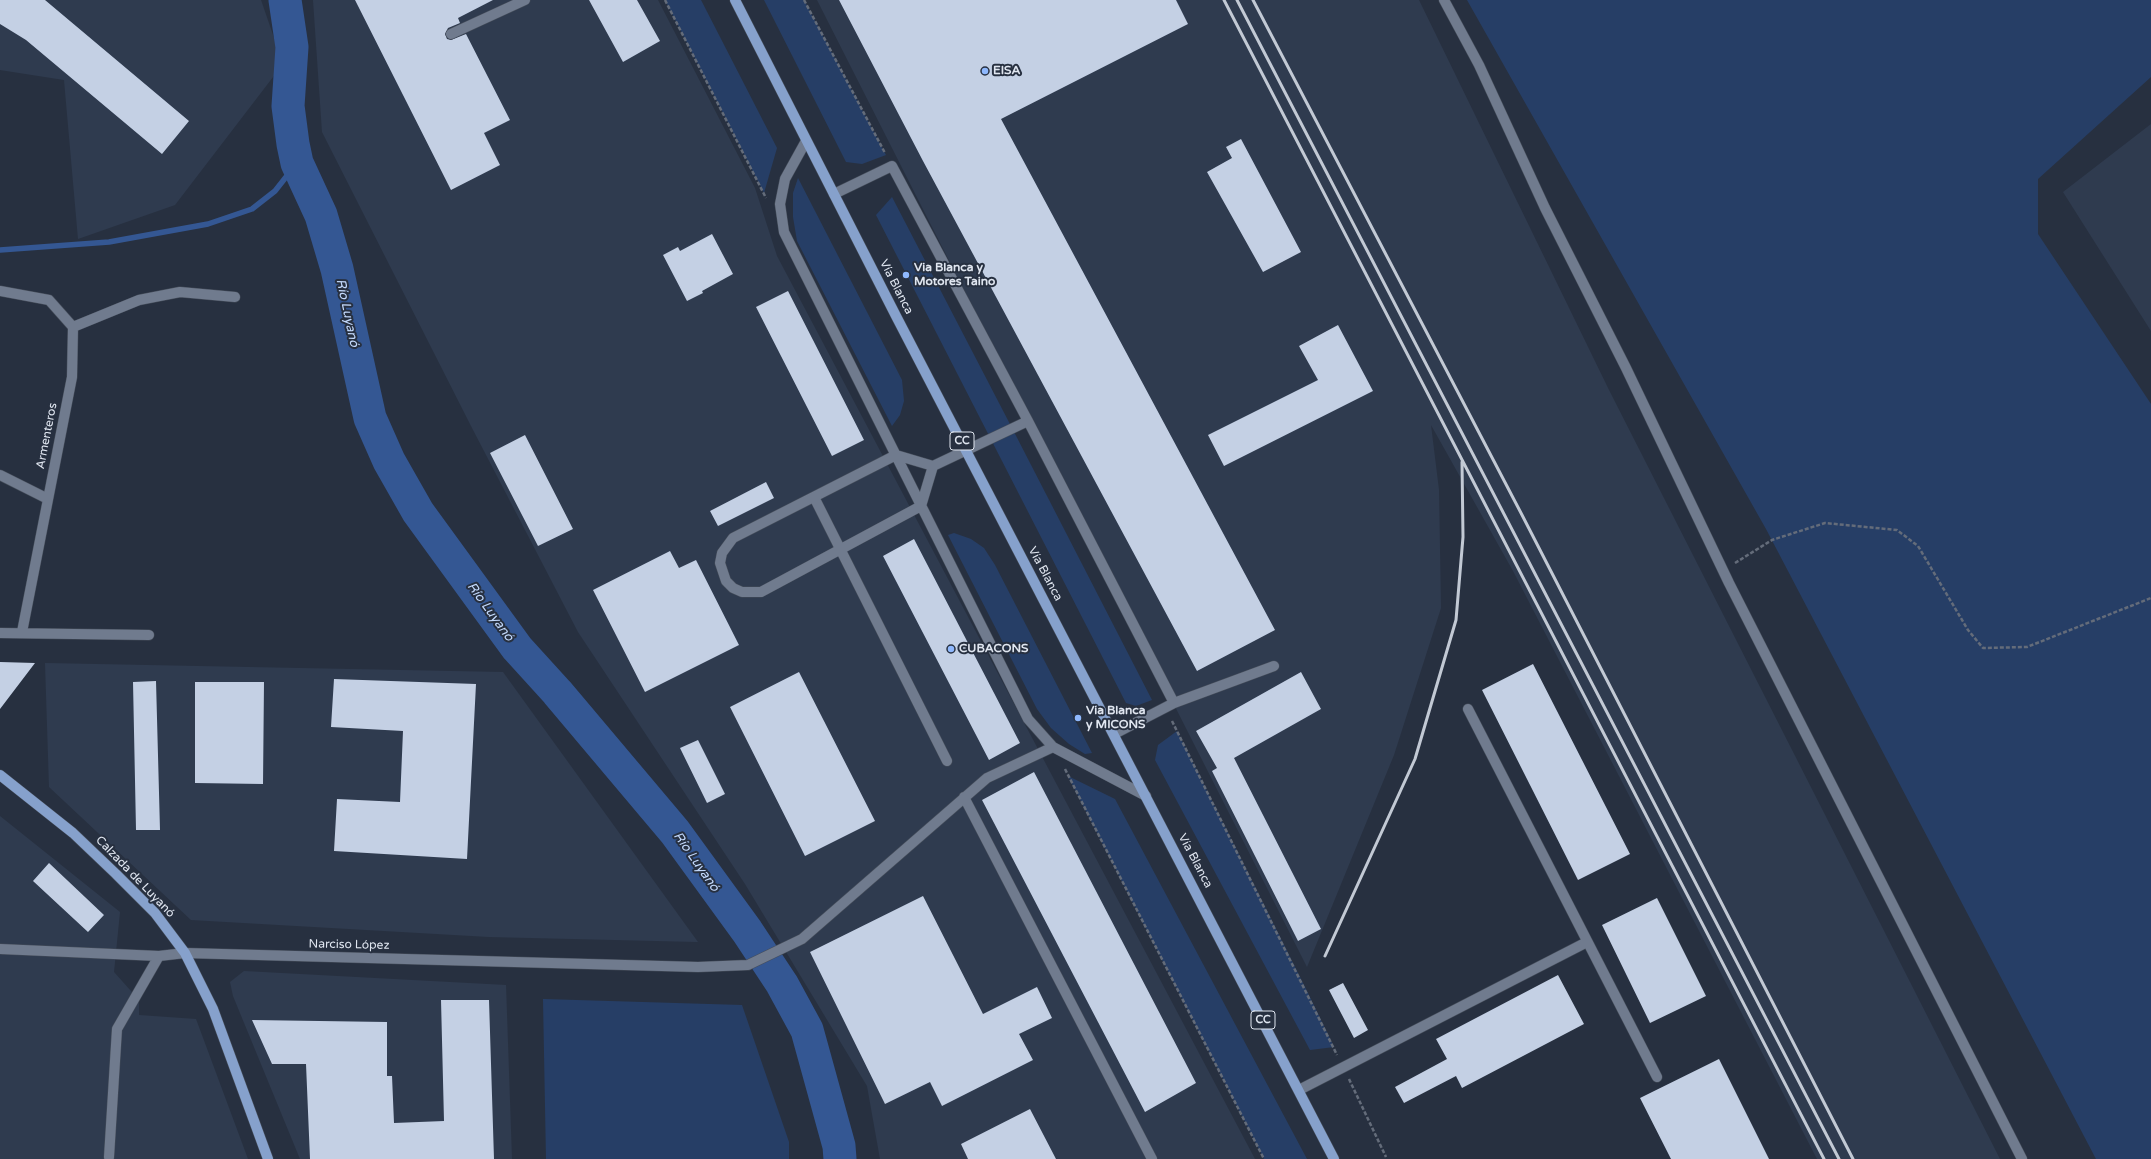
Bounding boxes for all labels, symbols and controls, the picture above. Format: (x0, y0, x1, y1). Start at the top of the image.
place label: EISA (993, 64, 1020, 78)
marker: EISA (980, 66, 990, 76)
street label: Vía Blanca (876, 257, 916, 317)
place label: Via Blanca y Motores Taino (914, 261, 995, 289)
marker: Via Blanca y Motores Taino (901, 270, 911, 280)
water label: Río Luyanó (332, 278, 362, 348)
street label: Armenteros (34, 402, 60, 470)
road number: CC (950, 432, 974, 450)
street label: Vía Blanca (1025, 544, 1065, 604)
water label: Río Luyanó (463, 579, 517, 645)
place label: CUBACONS (959, 642, 1028, 656)
marker: CUBACONS (946, 644, 956, 654)
place label: Via Blanca y MICONS (1086, 704, 1145, 732)
marker: Via Blanca y MICONS (1073, 713, 1083, 723)
water label: Río Luyanó (670, 829, 722, 895)
street label: Vía Blanca (1175, 831, 1215, 891)
street label: Calzada de Luyanó (92, 833, 178, 921)
street label: Narciso López (308, 937, 390, 953)
road number: CC (1251, 1011, 1275, 1029)

